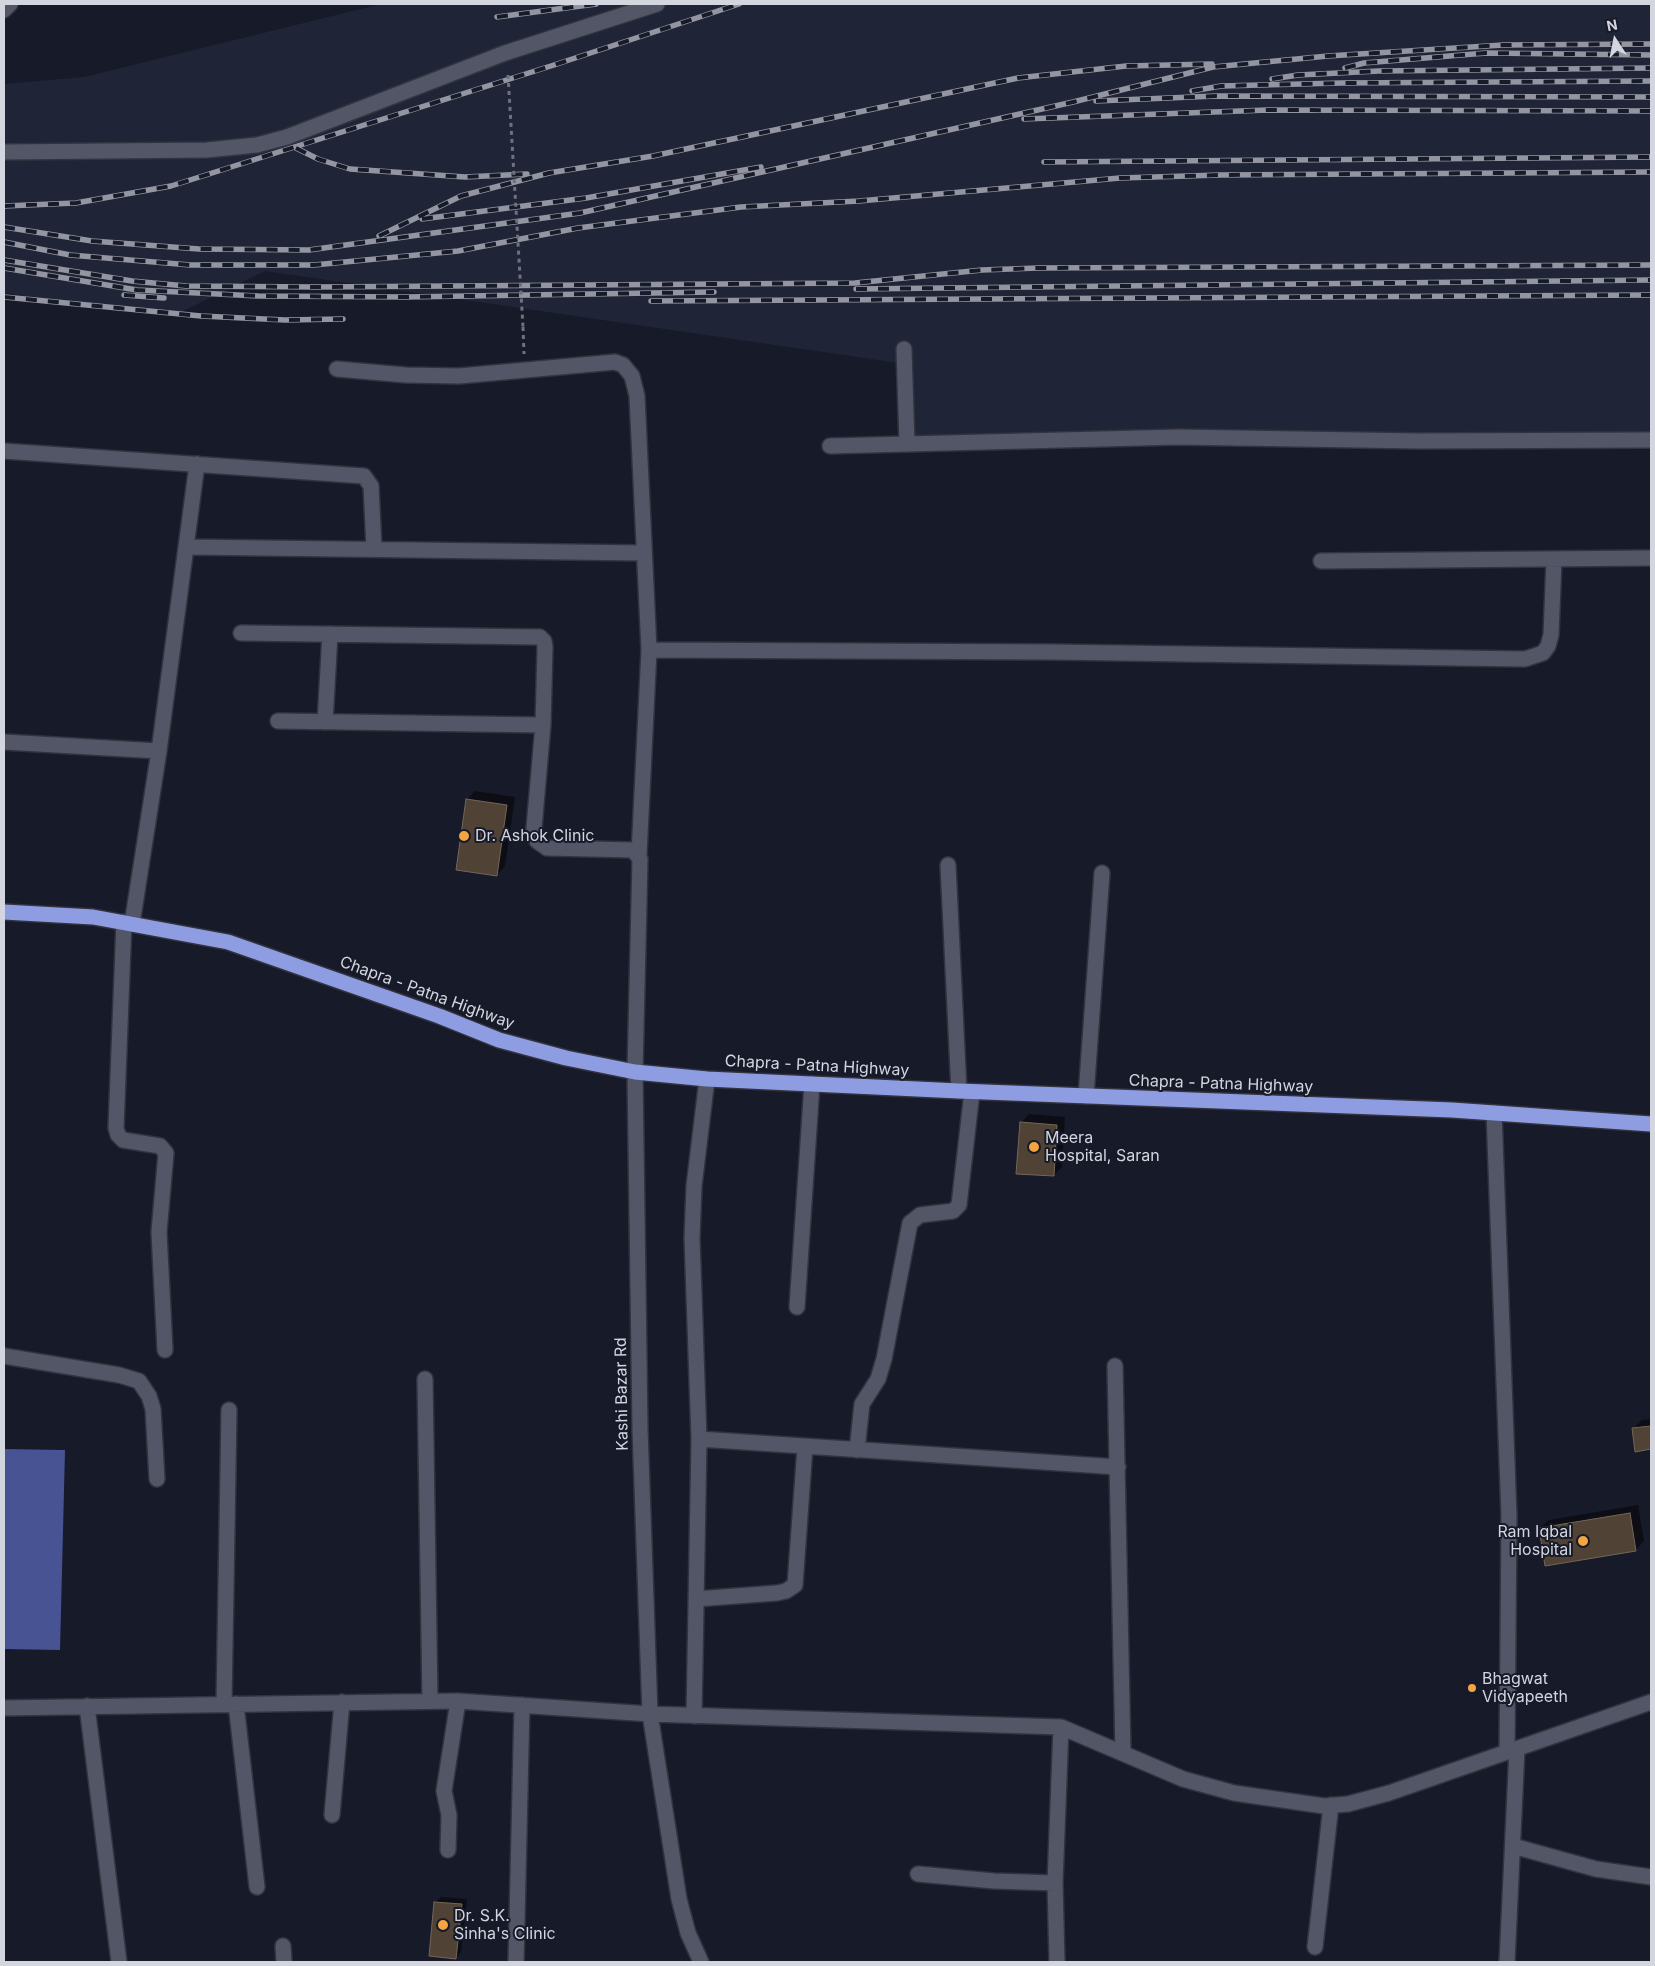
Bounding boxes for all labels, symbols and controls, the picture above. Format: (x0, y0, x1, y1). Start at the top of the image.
north arrow (1590, 15, 1640, 65)
text: N (1605, 15, 1619, 34)
place label: Dr. Ashok Clinic (475, 826, 594, 846)
marker: Dr. Ashok Clinic (457, 829, 471, 843)
street label: Chapra - Patna Highway (337, 952, 517, 1034)
street label: Chapra - Patna Highway (724, 1052, 910, 1080)
street label: Chapra - Patna Highway (1128, 1071, 1314, 1097)
place label: Meera Hospital, Saran (1045, 1128, 1160, 1166)
marker: Meera Hospital, Saran (1027, 1140, 1041, 1154)
street label: Kashi Bazar Rd (611, 1337, 633, 1451)
place label: Ram Iqbal Hospital (1497, 1522, 1572, 1560)
marker: Ram Iqbal Hospital (1576, 1534, 1590, 1548)
place label: Bhagwat Vidyapeeth (1482, 1669, 1568, 1707)
marker: Bhagwat Vidyapeeth (1466, 1682, 1478, 1694)
place label: Dr. S.K. Sinha's Clinic (454, 1906, 556, 1944)
marker: Dr. S.K. Sinha's Clinic (436, 1918, 450, 1932)

